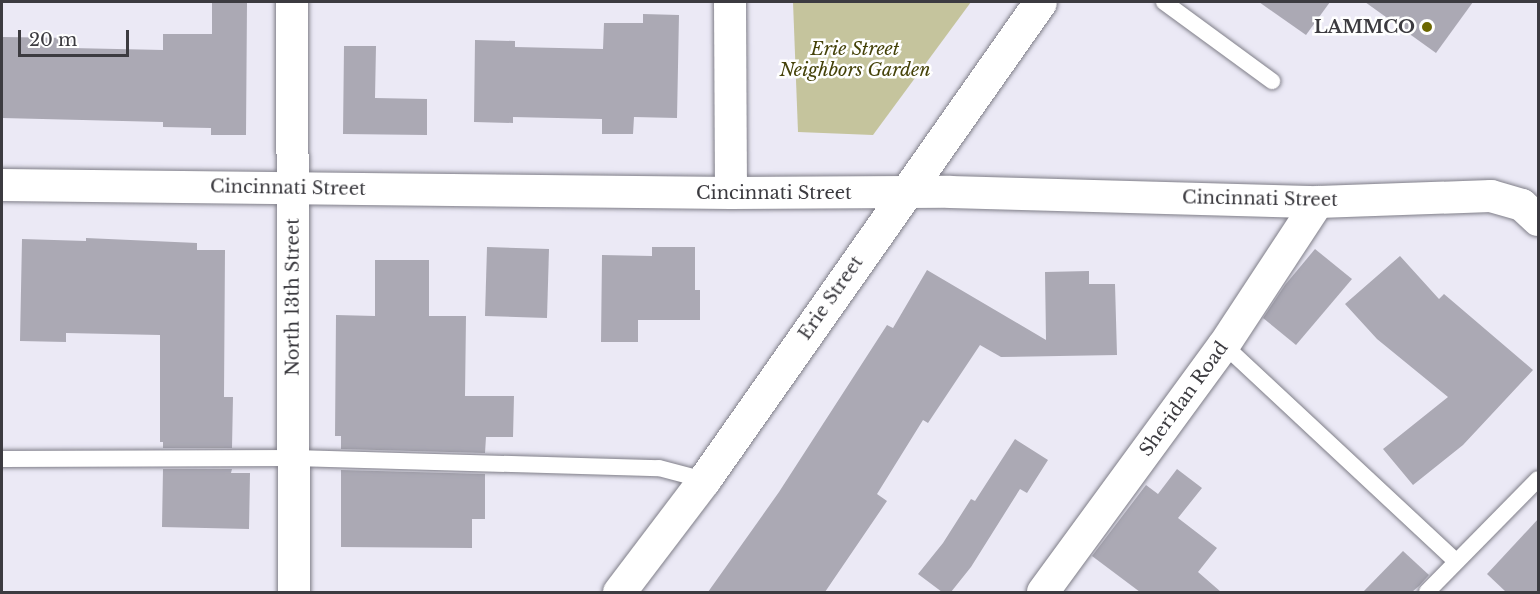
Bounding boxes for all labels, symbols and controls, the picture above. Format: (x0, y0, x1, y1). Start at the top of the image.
place label: LAMMCO (1314, 16, 1415, 38)
scale bar (21, 18, 132, 56)
marker: LAMMCO (1420, 20, 1434, 34)
text: 20 m (29, 29, 77, 51)
park label: Erie Street Neighbors Garden (779, 39, 931, 82)
street label: Cincinnati Street (210, 176, 366, 200)
street label: Cincinnati Street (696, 182, 852, 204)
street label: Cincinnati Street (1182, 187, 1338, 211)
street label: North 13th Street (282, 218, 304, 376)
street label: Erie Street (794, 252, 868, 344)
street label: Sheridan Road (1135, 337, 1233, 461)

